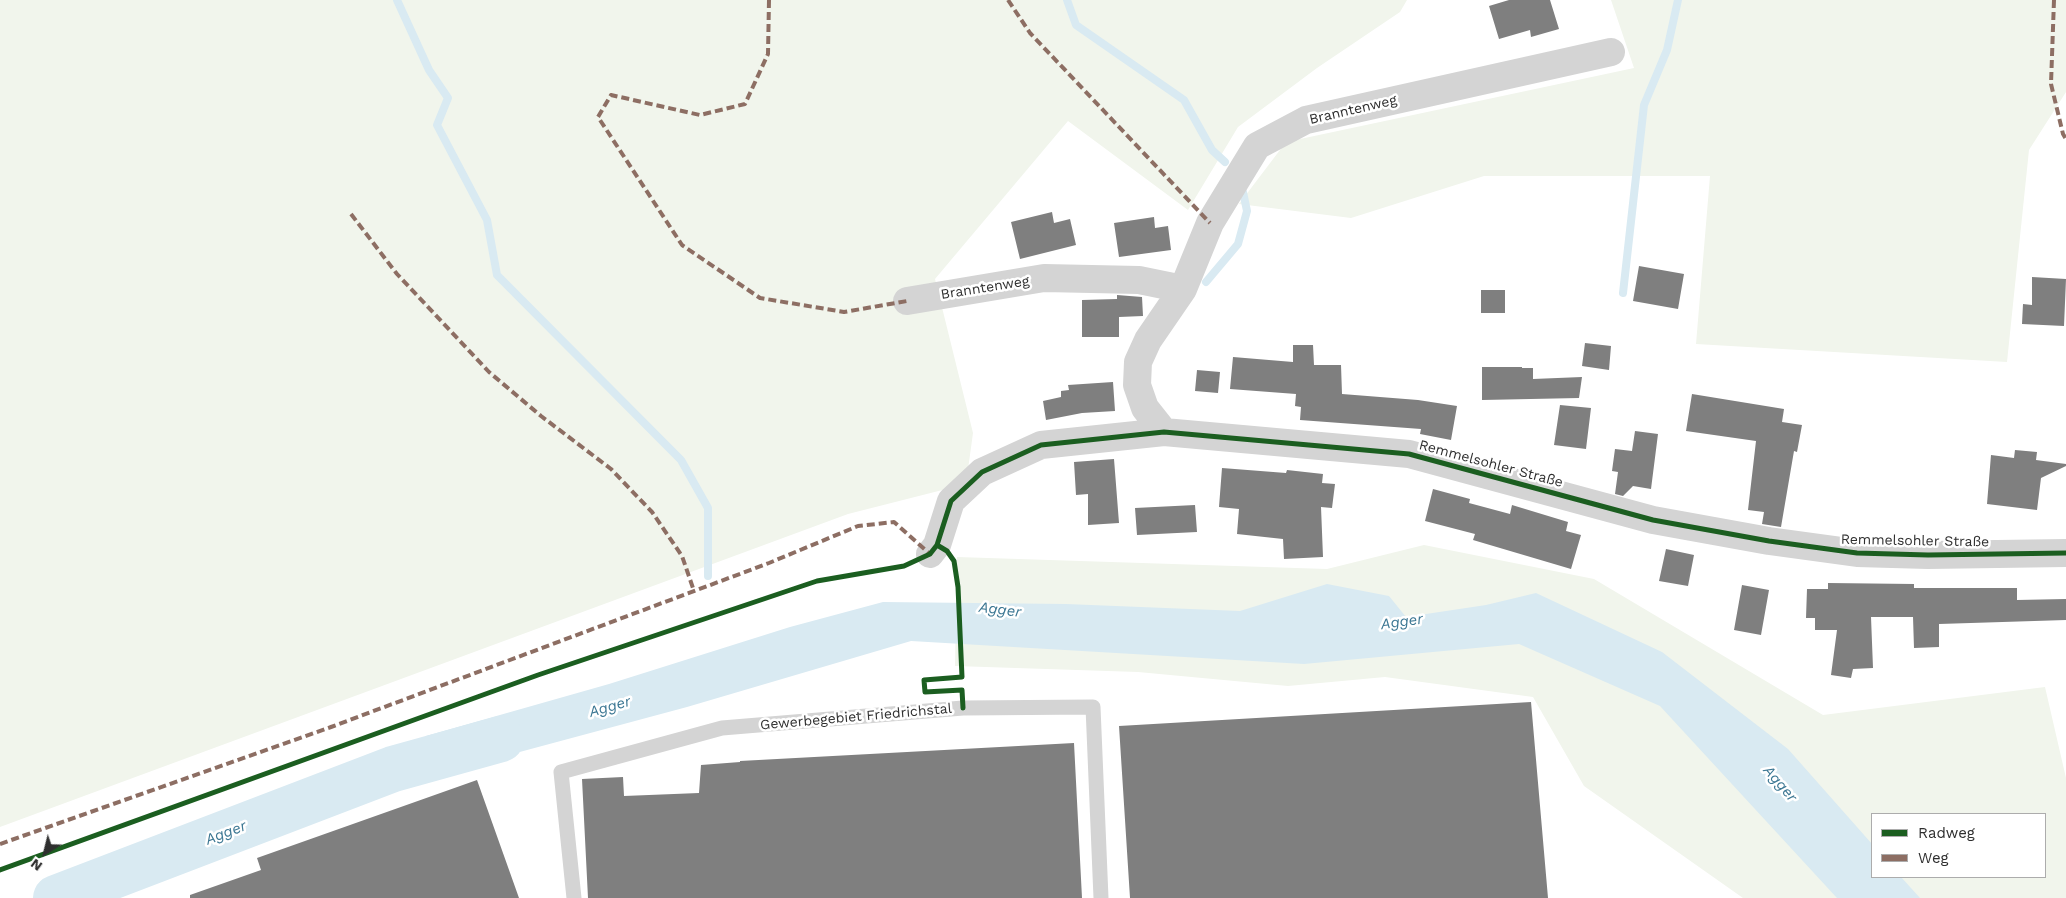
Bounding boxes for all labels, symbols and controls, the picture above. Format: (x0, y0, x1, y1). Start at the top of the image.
street label: Branntenweg (1308, 92, 1398, 128)
street label: Branntenweg (940, 273, 1030, 303)
street label: Remmelsohler Straße (1417, 437, 1565, 491)
street label: Remmelsohler Straße (1841, 531, 1989, 551)
water label: Agger (978, 598, 1022, 622)
water label: Agger (1380, 610, 1424, 634)
water label: Agger (587, 693, 633, 721)
street label: Gewerbegebiet Friedrichstal (759, 700, 953, 734)
water label: Agger (1759, 762, 1801, 806)
legend (1871, 813, 2046, 878)
water label: Agger (203, 817, 249, 849)
text: Radweg (1918, 824, 1975, 842)
north arrow (20, 828, 70, 878)
text: Weg (1918, 849, 1949, 867)
text: N (27, 856, 45, 875)

